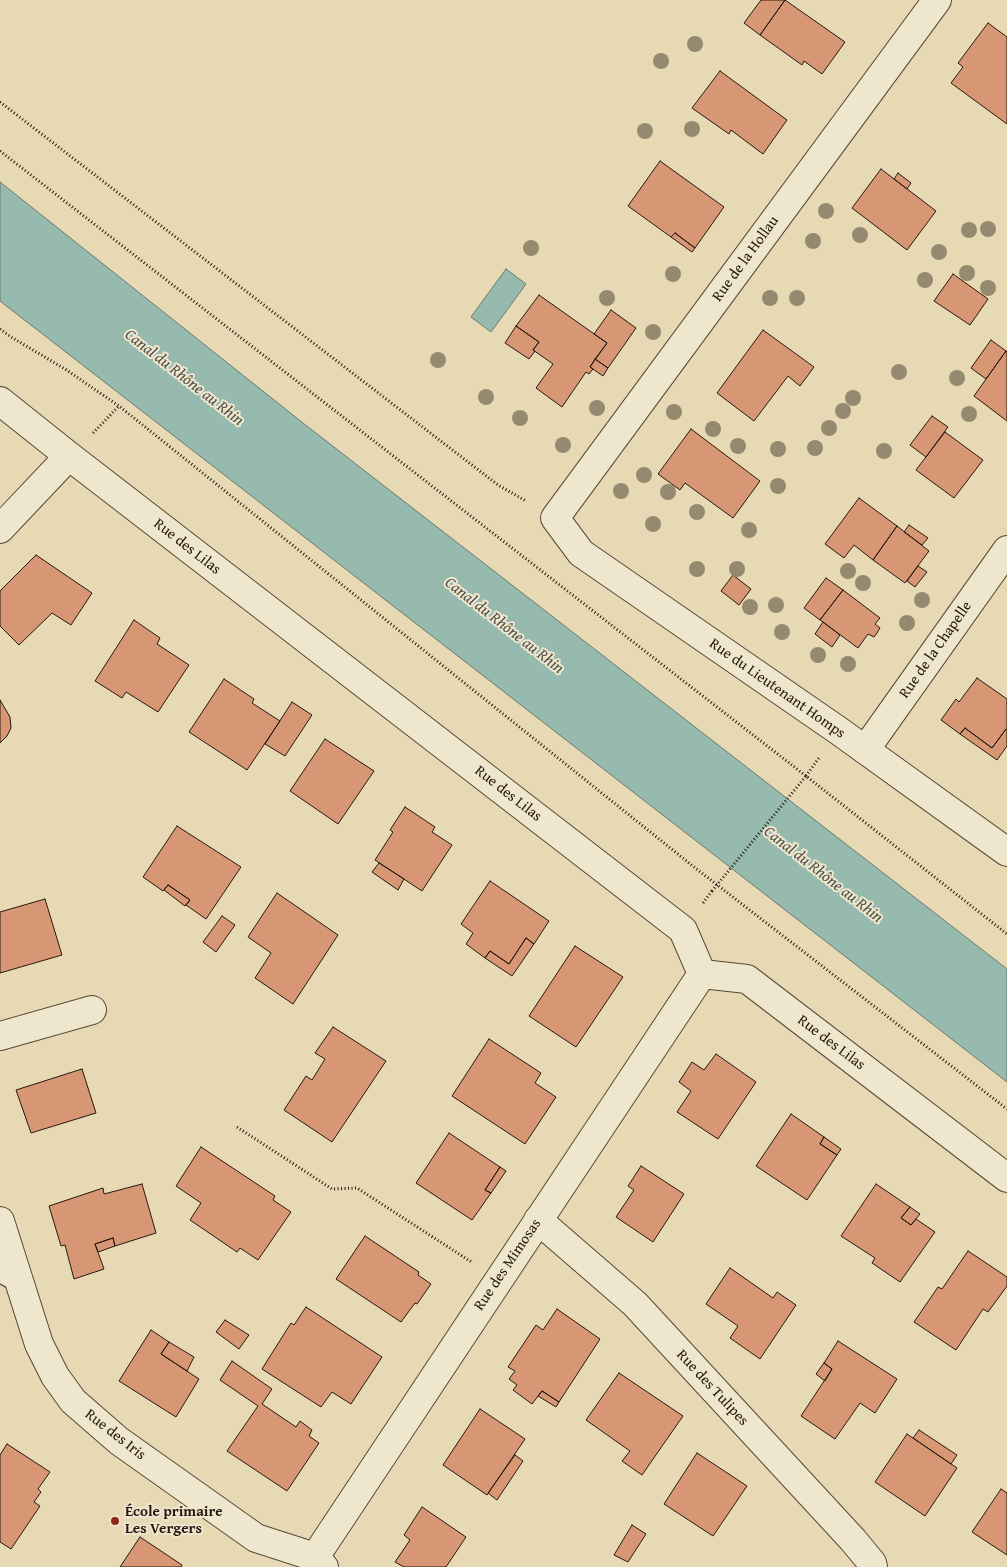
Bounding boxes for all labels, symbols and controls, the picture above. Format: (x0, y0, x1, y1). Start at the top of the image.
street label: Rue de la Hollau (709, 213, 783, 305)
water label: Canal du Rhône au Rhin (121, 326, 247, 430)
street label: Rue des Lilas (150, 515, 224, 579)
water label: Canal du Rhône au Rhin (441, 574, 567, 678)
street label: Rue de la Chapelle (896, 598, 976, 702)
street label: Rue du Lieutenant Homps (705, 635, 849, 743)
street label: Rue des Lilas (471, 762, 545, 826)
water label: Canal du Rhône au Rhin (760, 823, 886, 927)
street label: Rue des Lilas (794, 1012, 868, 1074)
street label: Rue des Mimosas (471, 1216, 545, 1314)
street label: Rue des Tulipes (672, 1346, 752, 1430)
street label: Rue des Iris (81, 1406, 149, 1464)
place label: École primaire Les Vergers (125, 1503, 223, 1538)
marker: École primaire Les Vergers (109, 1515, 121, 1527)

